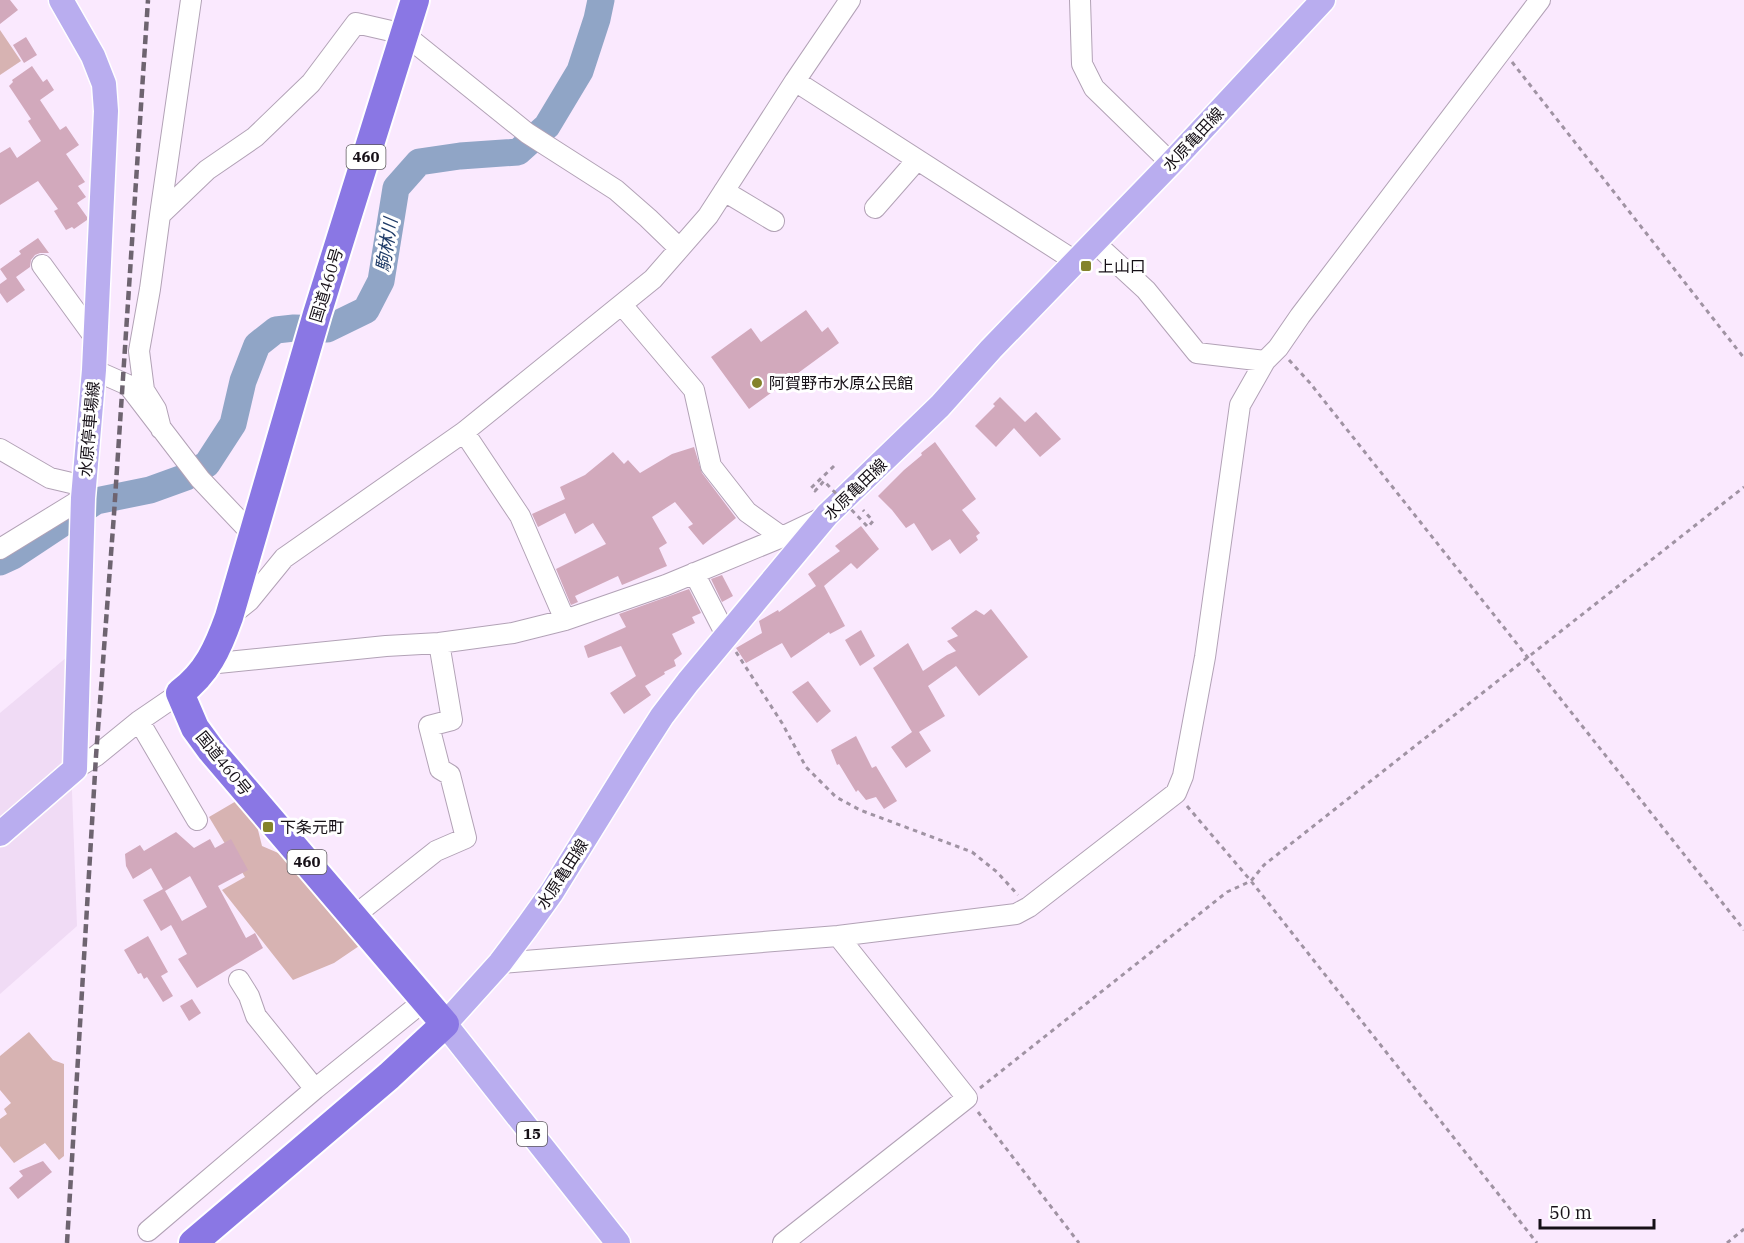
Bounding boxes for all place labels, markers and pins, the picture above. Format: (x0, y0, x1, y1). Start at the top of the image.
place label: 上山口 (1098, 256, 1146, 276)
marker: 上山口 (1079, 259, 1093, 273)
place label: 阿賀野市水原公民館 (769, 373, 913, 393)
marker: 阿賀野市水原公民館 (750, 376, 764, 390)
place label: 下条元町 (280, 817, 344, 837)
marker: 下条元町 (261, 820, 275, 834)

